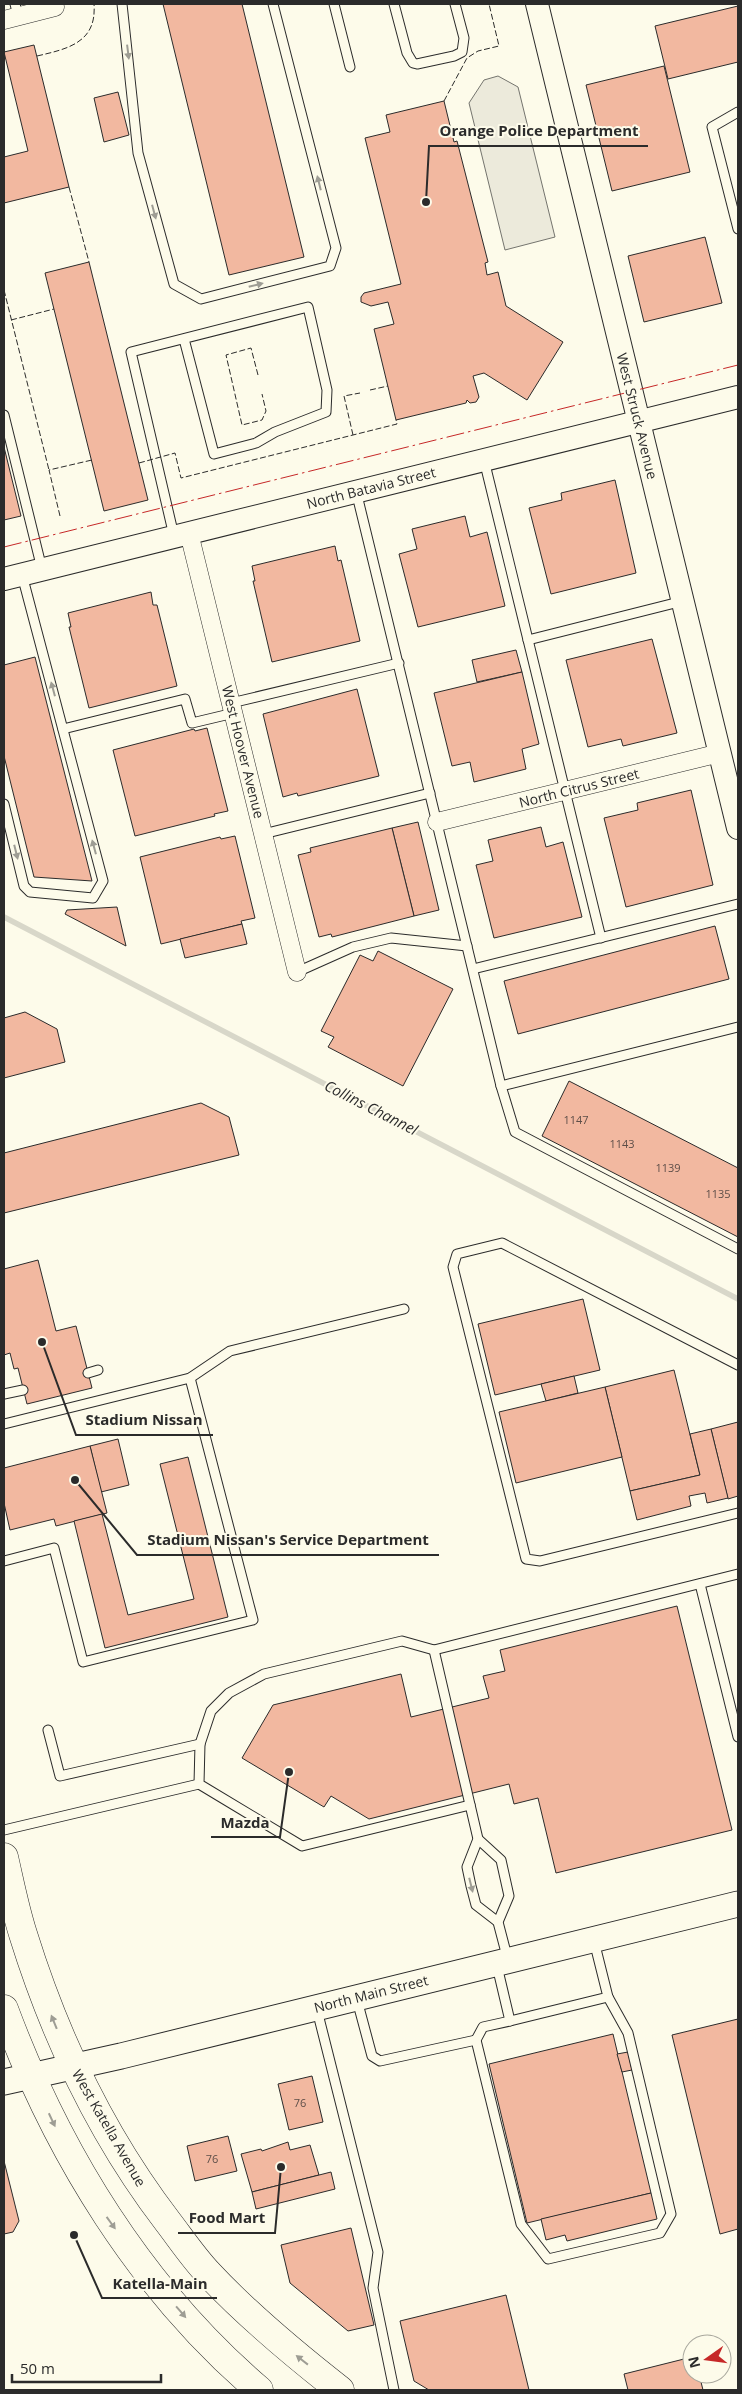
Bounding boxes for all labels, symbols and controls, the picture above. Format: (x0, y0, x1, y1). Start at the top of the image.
one-way arrow (124, 44, 132, 60)
callout: Orange Police Department (429, 116, 648, 146)
text: Orange Police Department (439, 120, 639, 140)
one-way arrow (315, 176, 323, 191)
one-way arrow (151, 204, 159, 219)
one-way arrow (249, 281, 264, 289)
street label: West Struck Avenue (613, 351, 662, 481)
street label: North Batavia Street (304, 462, 437, 513)
one-way arrow (48, 682, 56, 697)
street label: West Hoover Avenue (218, 683, 269, 820)
street label: North Citrus Street (517, 763, 641, 812)
one-way arrow (90, 839, 98, 854)
one-way arrow (12, 844, 20, 859)
water label: Collins Channel (321, 1075, 423, 1140)
house number: 1147 (563, 1112, 589, 1127)
house number: 1143 (609, 1136, 635, 1151)
house number: 1139 (655, 1160, 681, 1175)
house number: 1135 (705, 1186, 731, 1201)
callout: Stadium Nissan (76, 1405, 213, 1435)
text: Stadium Nissan (86, 1409, 203, 1429)
callout: Stadium Nissan's Service Department (137, 1525, 439, 1555)
text: Stadium Nissan's Service Department (147, 1529, 429, 1549)
callout: Mazda (211, 1807, 280, 1837)
text: Mazda (220, 1812, 270, 1832)
one-way arrow (467, 1877, 475, 1892)
street label: North Main Street (312, 1970, 430, 2017)
one-way arrow (50, 2015, 58, 2029)
street label: West Katella Avenue (68, 2066, 151, 2190)
house number: 76 (294, 2095, 306, 2110)
one-way arrow (48, 2113, 56, 2127)
house number: 76 (206, 2151, 218, 2166)
callout: Food Mart (178, 2203, 275, 2233)
text: Food Mart (189, 2207, 266, 2227)
one-way arrow (106, 2216, 116, 2230)
callout: Katella-Main (102, 2268, 217, 2298)
text: Katella-Main (112, 2273, 208, 2293)
one-way arrow (175, 2305, 186, 2318)
north arrow (682, 2334, 732, 2384)
scale bar (12, 2352, 161, 2384)
text: N (683, 2354, 704, 2370)
one-way arrow (295, 2355, 309, 2365)
text: 50 m (20, 2358, 55, 2378)

